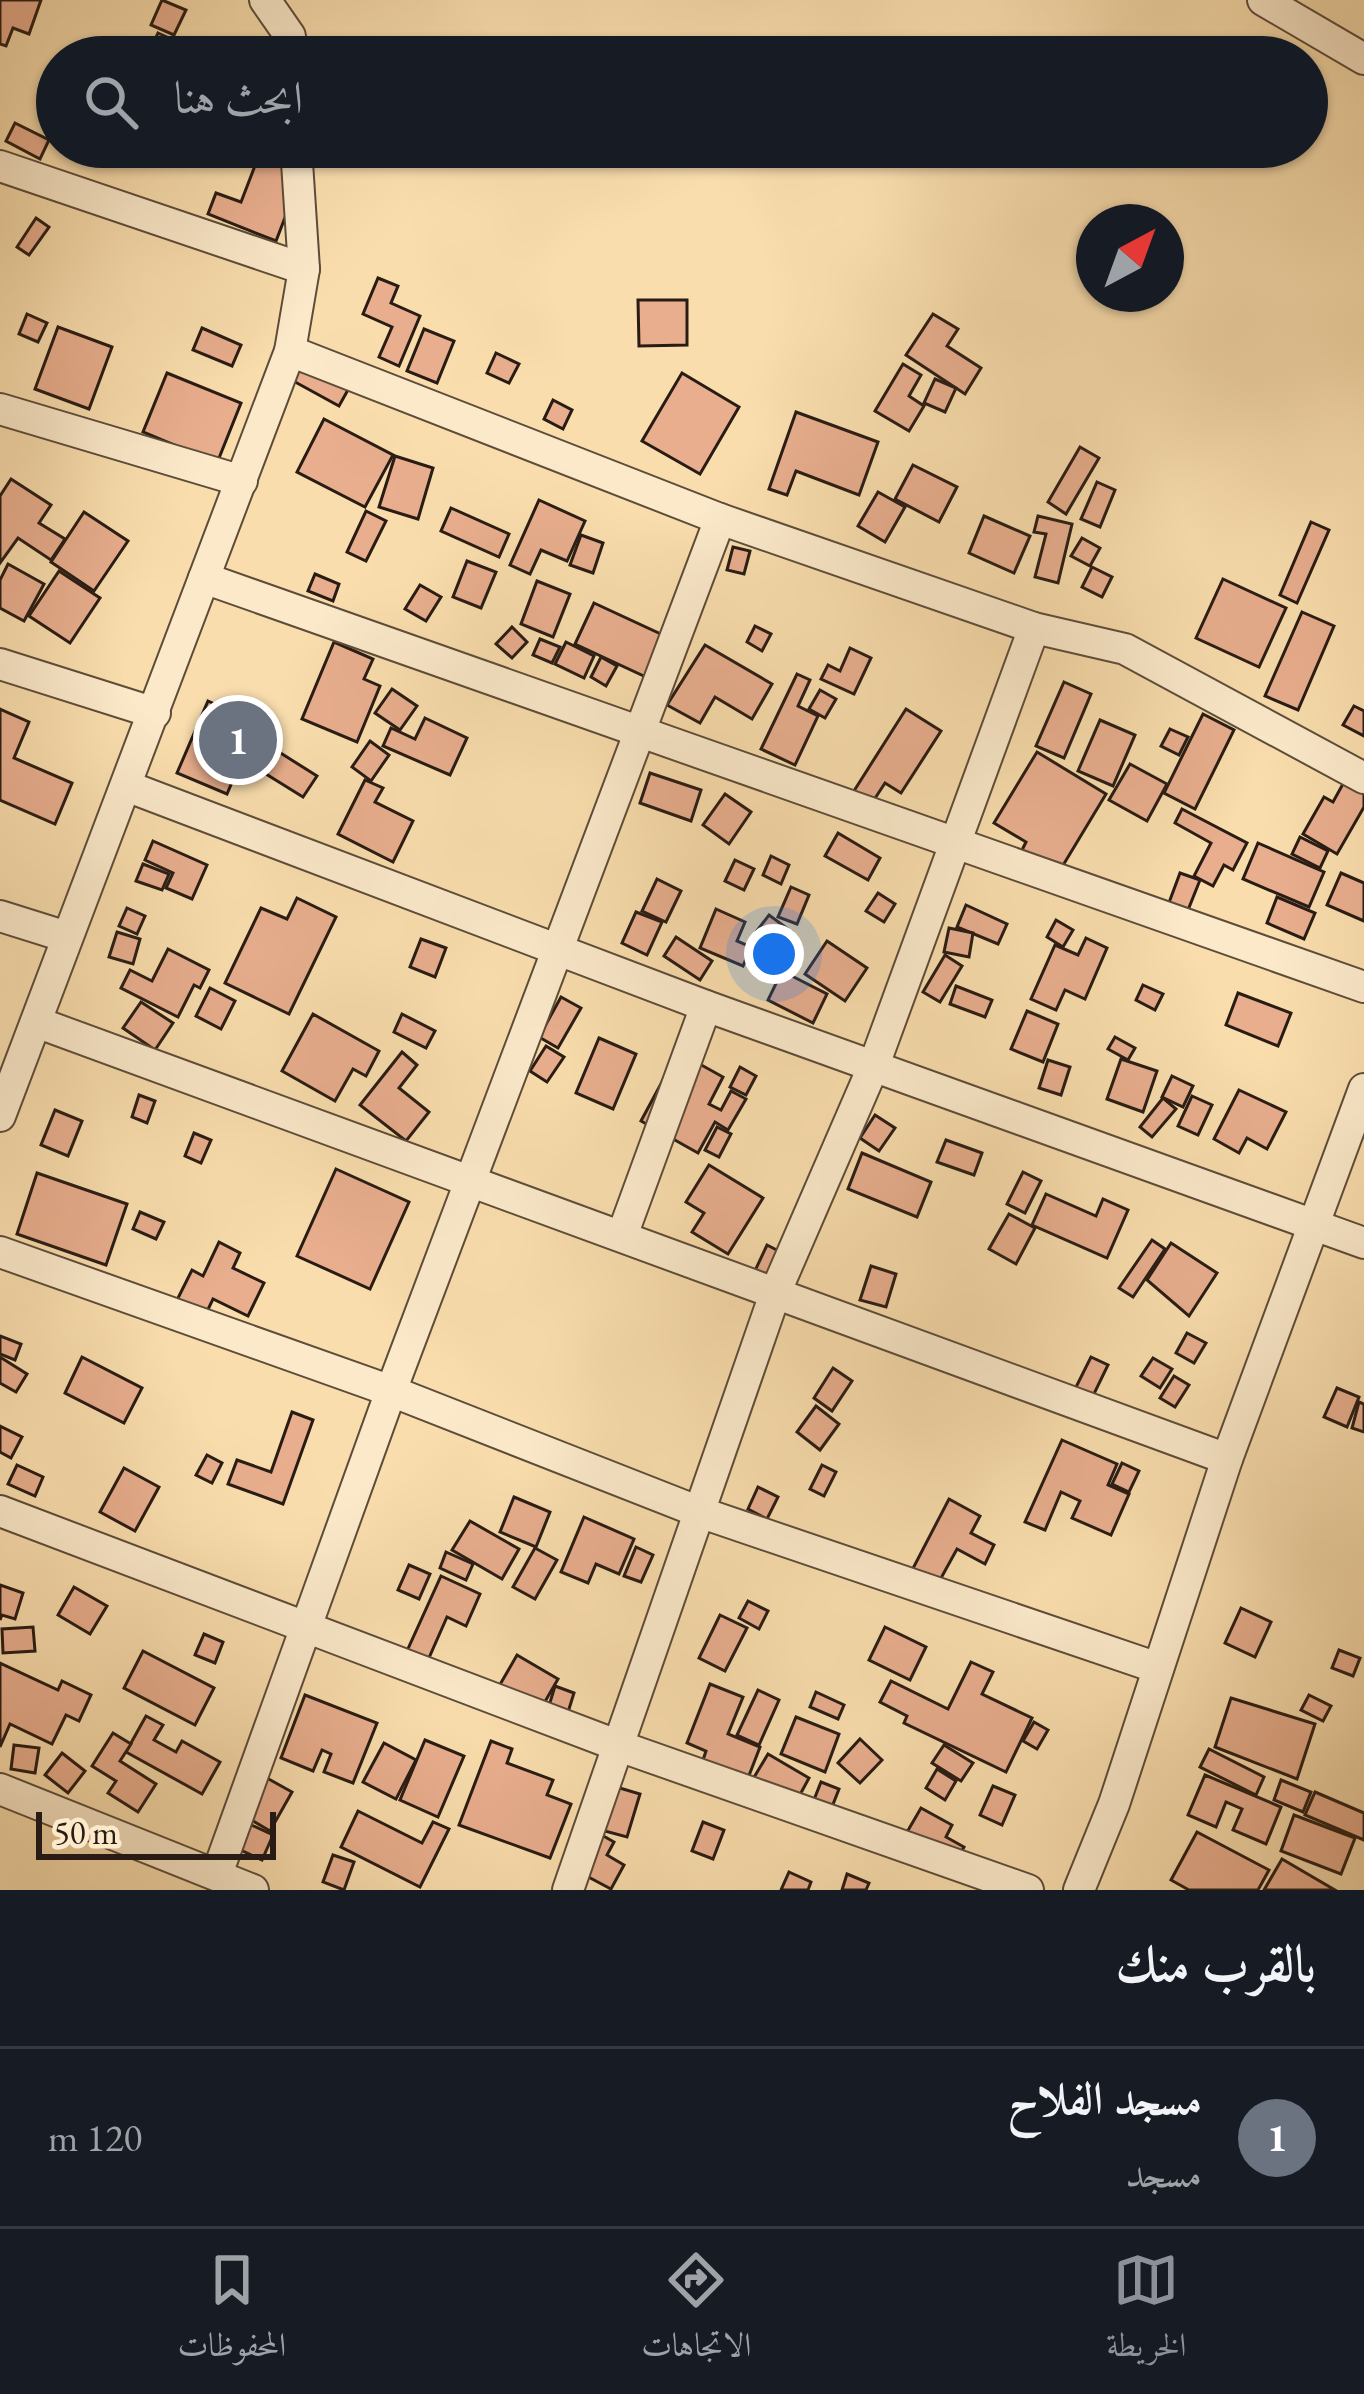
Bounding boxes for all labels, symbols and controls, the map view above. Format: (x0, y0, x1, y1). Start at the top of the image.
search box (36, 36, 1328, 168)
text: ابحث هنا (174, 68, 303, 126)
icon: search (78, 69, 144, 135)
north arrow (1076, 204, 1184, 312)
pin: 1 (199, 695, 277, 785)
your location (744, 924, 804, 984)
scale bar (36, 1806, 276, 1859)
text: 50 m (54, 1811, 118, 1854)
text: بالقرب منك (1115, 1930, 1316, 1996)
text: مسجد الفلاح (1008, 2069, 1202, 2127)
text: 120 m (48, 2112, 142, 2163)
text: 1 (1267, 2112, 1287, 2163)
text: مسجد (1125, 2148, 1202, 2199)
tab: المحفوظات (177, 2247, 286, 2377)
tab: الاتجاهات (641, 2247, 751, 2377)
tab: الخريطة (1106, 2247, 1187, 2377)

